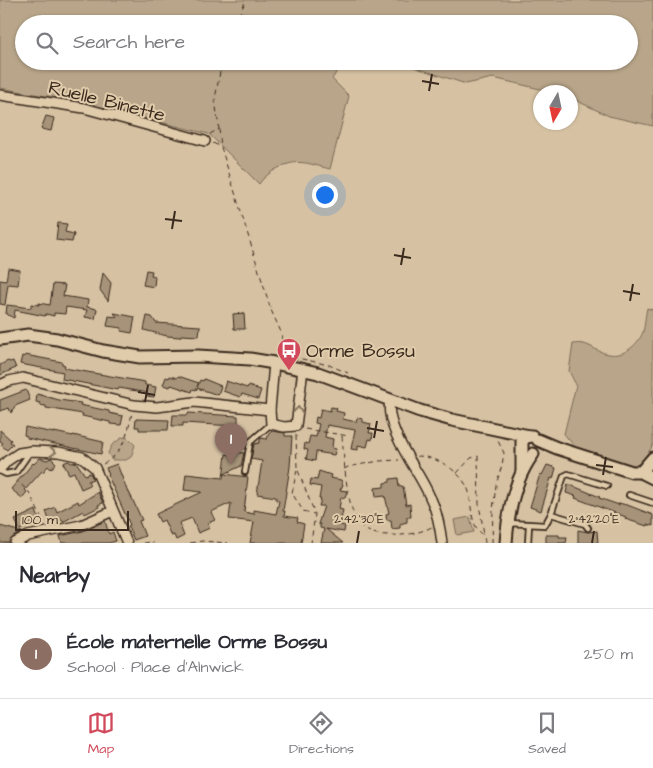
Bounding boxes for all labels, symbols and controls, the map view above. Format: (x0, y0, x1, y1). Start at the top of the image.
search box (15, 15, 638, 70)
icon: search (33, 29, 61, 57)
text: Search here (73, 29, 185, 56)
street label: Ruelle Binette (46, 74, 168, 129)
north arrow (533, 85, 578, 130)
your location (312, 182, 338, 208)
bus stop icon: Orme Bossu (276, 337, 302, 371)
place label: Orme Bossu (306, 338, 415, 365)
one-way arrow (292, 406, 303, 414)
pin: 1 (215, 423, 247, 464)
one-way arrow (50, 446, 58, 457)
scale bar (15, 508, 129, 531)
text: 100 m (22, 510, 58, 530)
text: 2°42'30"E (334, 511, 384, 528)
text: 2°42'20"E (569, 511, 619, 528)
text: Nearby (20, 561, 90, 590)
text: École maternelle Orme Bossu (67, 629, 327, 656)
text: 1 (35, 643, 37, 665)
text: 250 m (584, 643, 633, 665)
text: School · Place d'Alnwick (67, 656, 244, 678)
tab: Map (87, 709, 115, 759)
tab: Directions (289, 709, 354, 759)
tab: Saved (528, 709, 566, 759)

